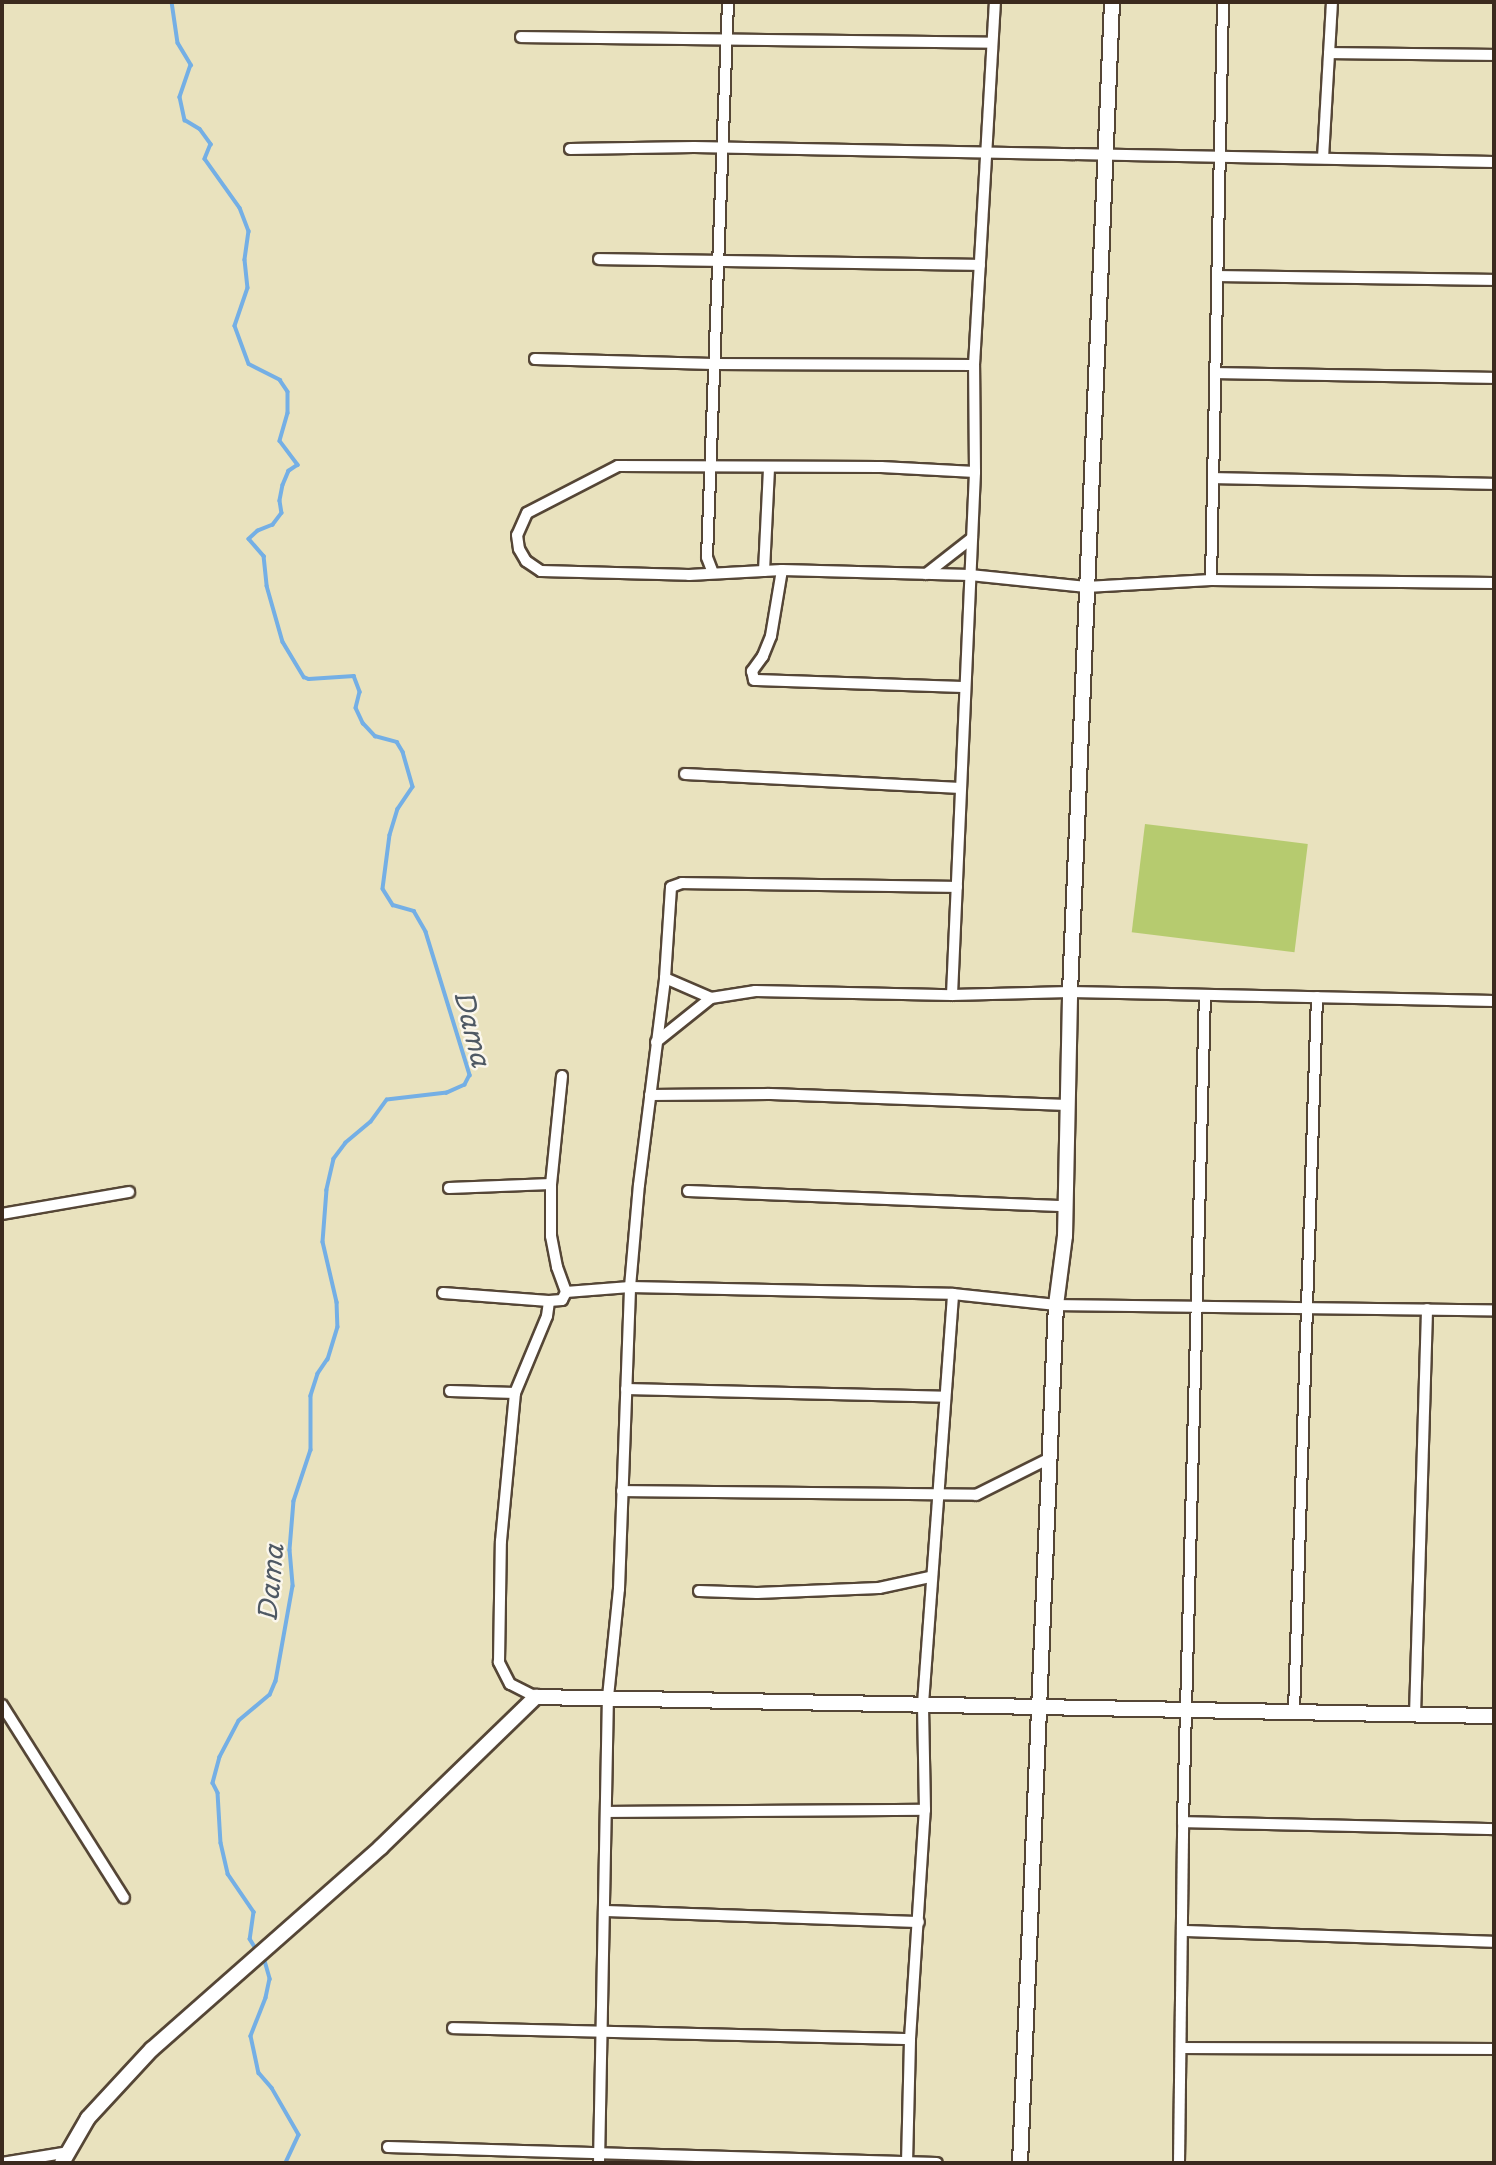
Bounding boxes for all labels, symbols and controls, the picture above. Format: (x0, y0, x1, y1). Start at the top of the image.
water label: Dama (448, 986, 498, 1070)
water label: Dama (251, 1543, 289, 1623)

